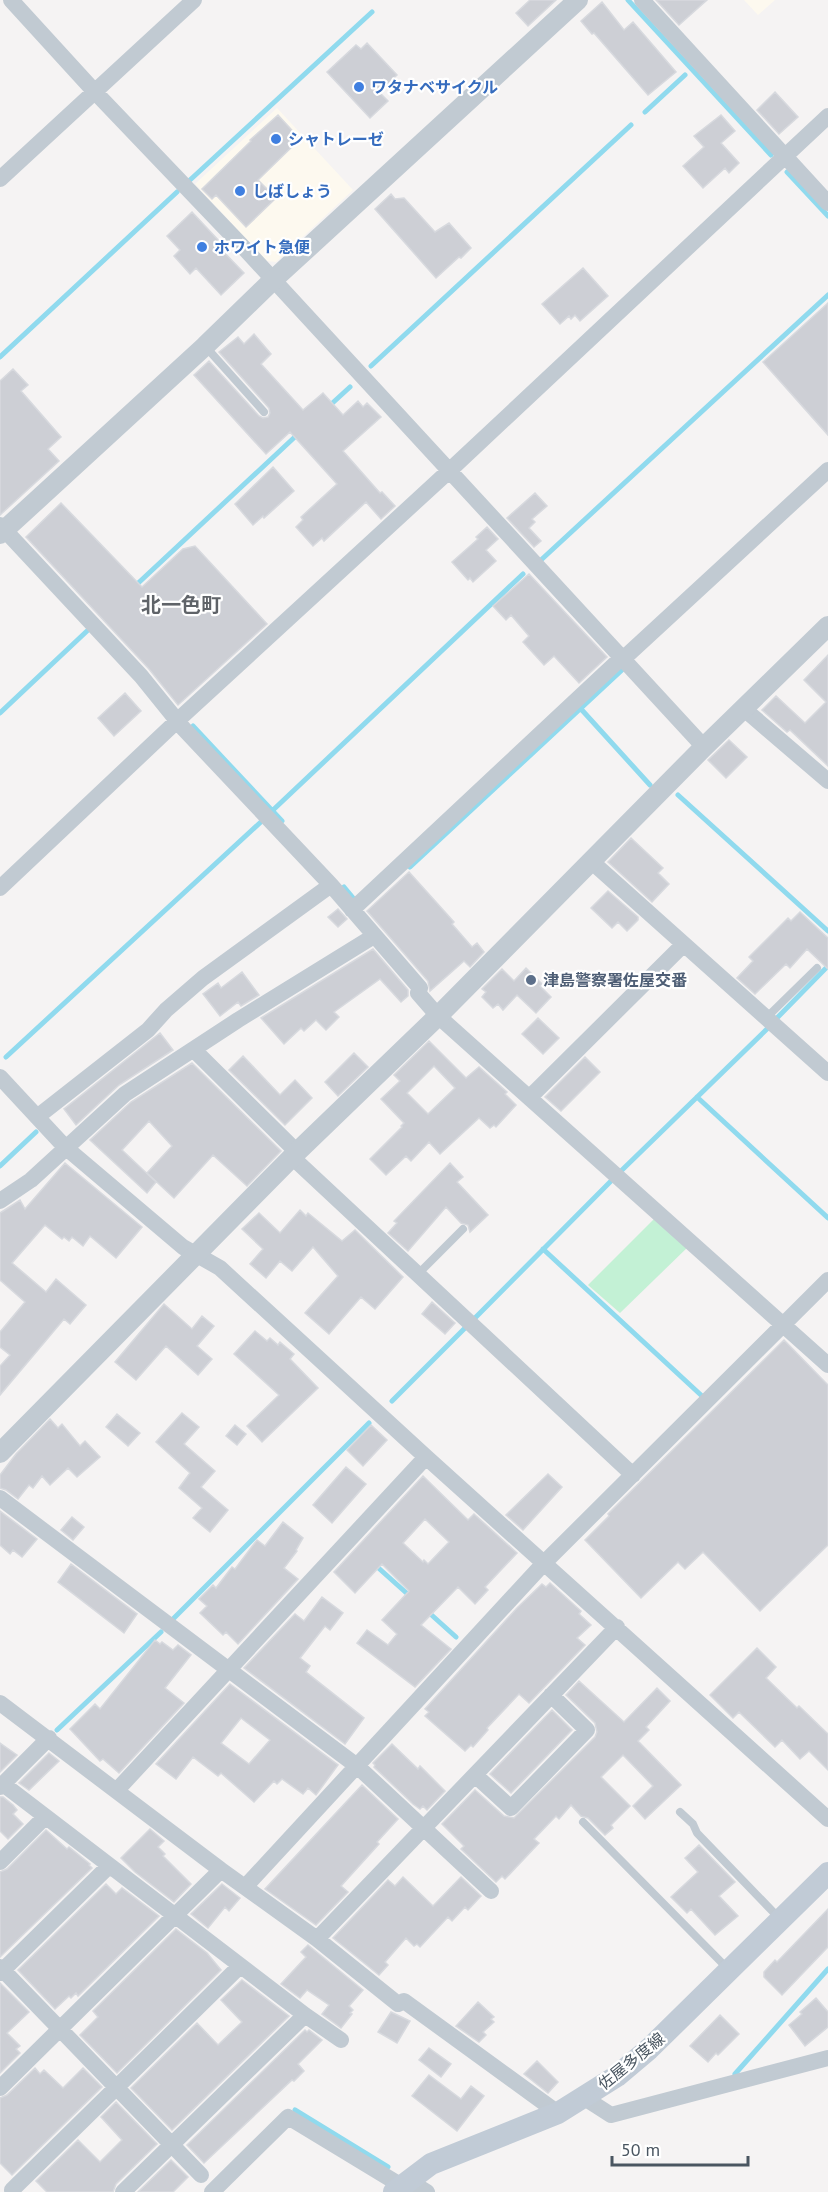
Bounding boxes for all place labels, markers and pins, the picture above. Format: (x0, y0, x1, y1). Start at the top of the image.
place label: ワタナベサイクル (371, 77, 498, 97)
marker: ワタナベサイクル (352, 80, 366, 94)
place label: シャトレーゼ (288, 129, 384, 149)
marker: シャトレーゼ (269, 132, 283, 146)
place label: しばしょう (252, 181, 332, 201)
marker: しばしょう (233, 184, 247, 198)
place label: ホワイト急便 (214, 237, 310, 257)
marker: ホワイト急便 (195, 240, 209, 254)
place label: 津島警察署佐屋交番 (543, 970, 687, 990)
marker: 津島警察署佐屋交番 (524, 973, 538, 987)

